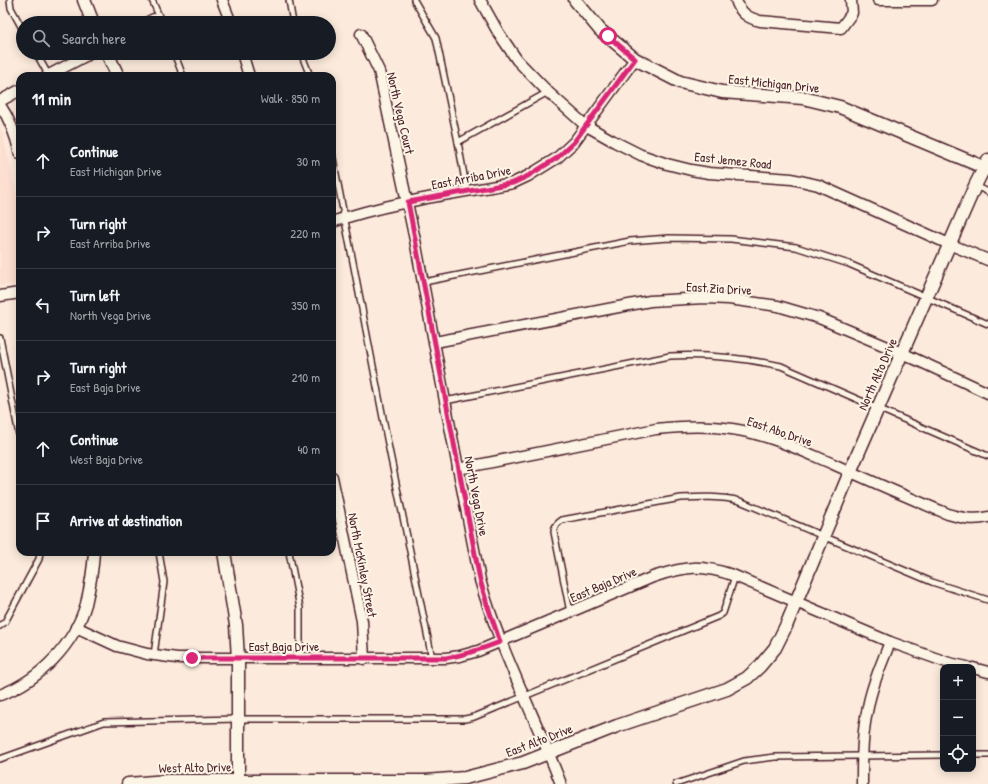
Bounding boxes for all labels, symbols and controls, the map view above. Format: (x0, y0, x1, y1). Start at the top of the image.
search box (16, 16, 336, 60)
icon: search (30, 27, 52, 49)
route start (599, 27, 617, 45)
text: Search here (62, 28, 126, 49)
street label: East Michigan Drive (728, 69, 820, 97)
street label: North Vega Court (383, 70, 419, 156)
text: 11 min (32, 87, 71, 110)
text: Walk · 850 m (261, 89, 320, 107)
text: Continue (70, 141, 118, 162)
street label: East Jemez Road (694, 147, 772, 173)
icon: ahead (32, 150, 54, 172)
text: 30 m (297, 152, 320, 170)
street label: East Arriba Drive (430, 160, 512, 194)
text: East Michigan Drive (70, 162, 162, 180)
text: Turn right (70, 213, 126, 234)
icon: right (32, 222, 54, 244)
text: 220 m (290, 224, 320, 242)
text: East Arriba Drive (70, 234, 150, 252)
street label: East Zia Drive (686, 277, 752, 299)
text: Turn left (70, 285, 120, 306)
icon: left (32, 294, 54, 316)
text: 350 m (291, 296, 320, 314)
text: North Vega Drive (70, 306, 151, 324)
street label: North Alto Drive (853, 335, 901, 413)
text: Turn right (70, 357, 126, 378)
icon: right (32, 366, 54, 388)
text: 210 m (292, 368, 320, 386)
text: East Baja Drive (70, 378, 141, 396)
street label: East Abo Drive (745, 411, 815, 451)
text: Continue (70, 429, 118, 450)
icon: ahead (32, 438, 54, 460)
text: 40 m (297, 440, 320, 458)
text: West Baja Drive (70, 450, 143, 468)
street label: North Vega Drive (460, 455, 494, 537)
icon: arrive (32, 510, 54, 532)
text: Arrive at destination (70, 510, 182, 531)
street label: North McKinley Street (344, 511, 382, 619)
street label: East Baja Drive (567, 562, 639, 606)
street label: East Baja Drive (249, 637, 319, 655)
route end (183, 649, 201, 667)
map controls (940, 664, 976, 772)
button: + (940, 664, 976, 700)
button: − (940, 700, 976, 736)
street label: East Alto Drive (503, 719, 575, 761)
button: locate (940, 736, 976, 772)
street label: West Alto Drive (159, 757, 231, 777)

